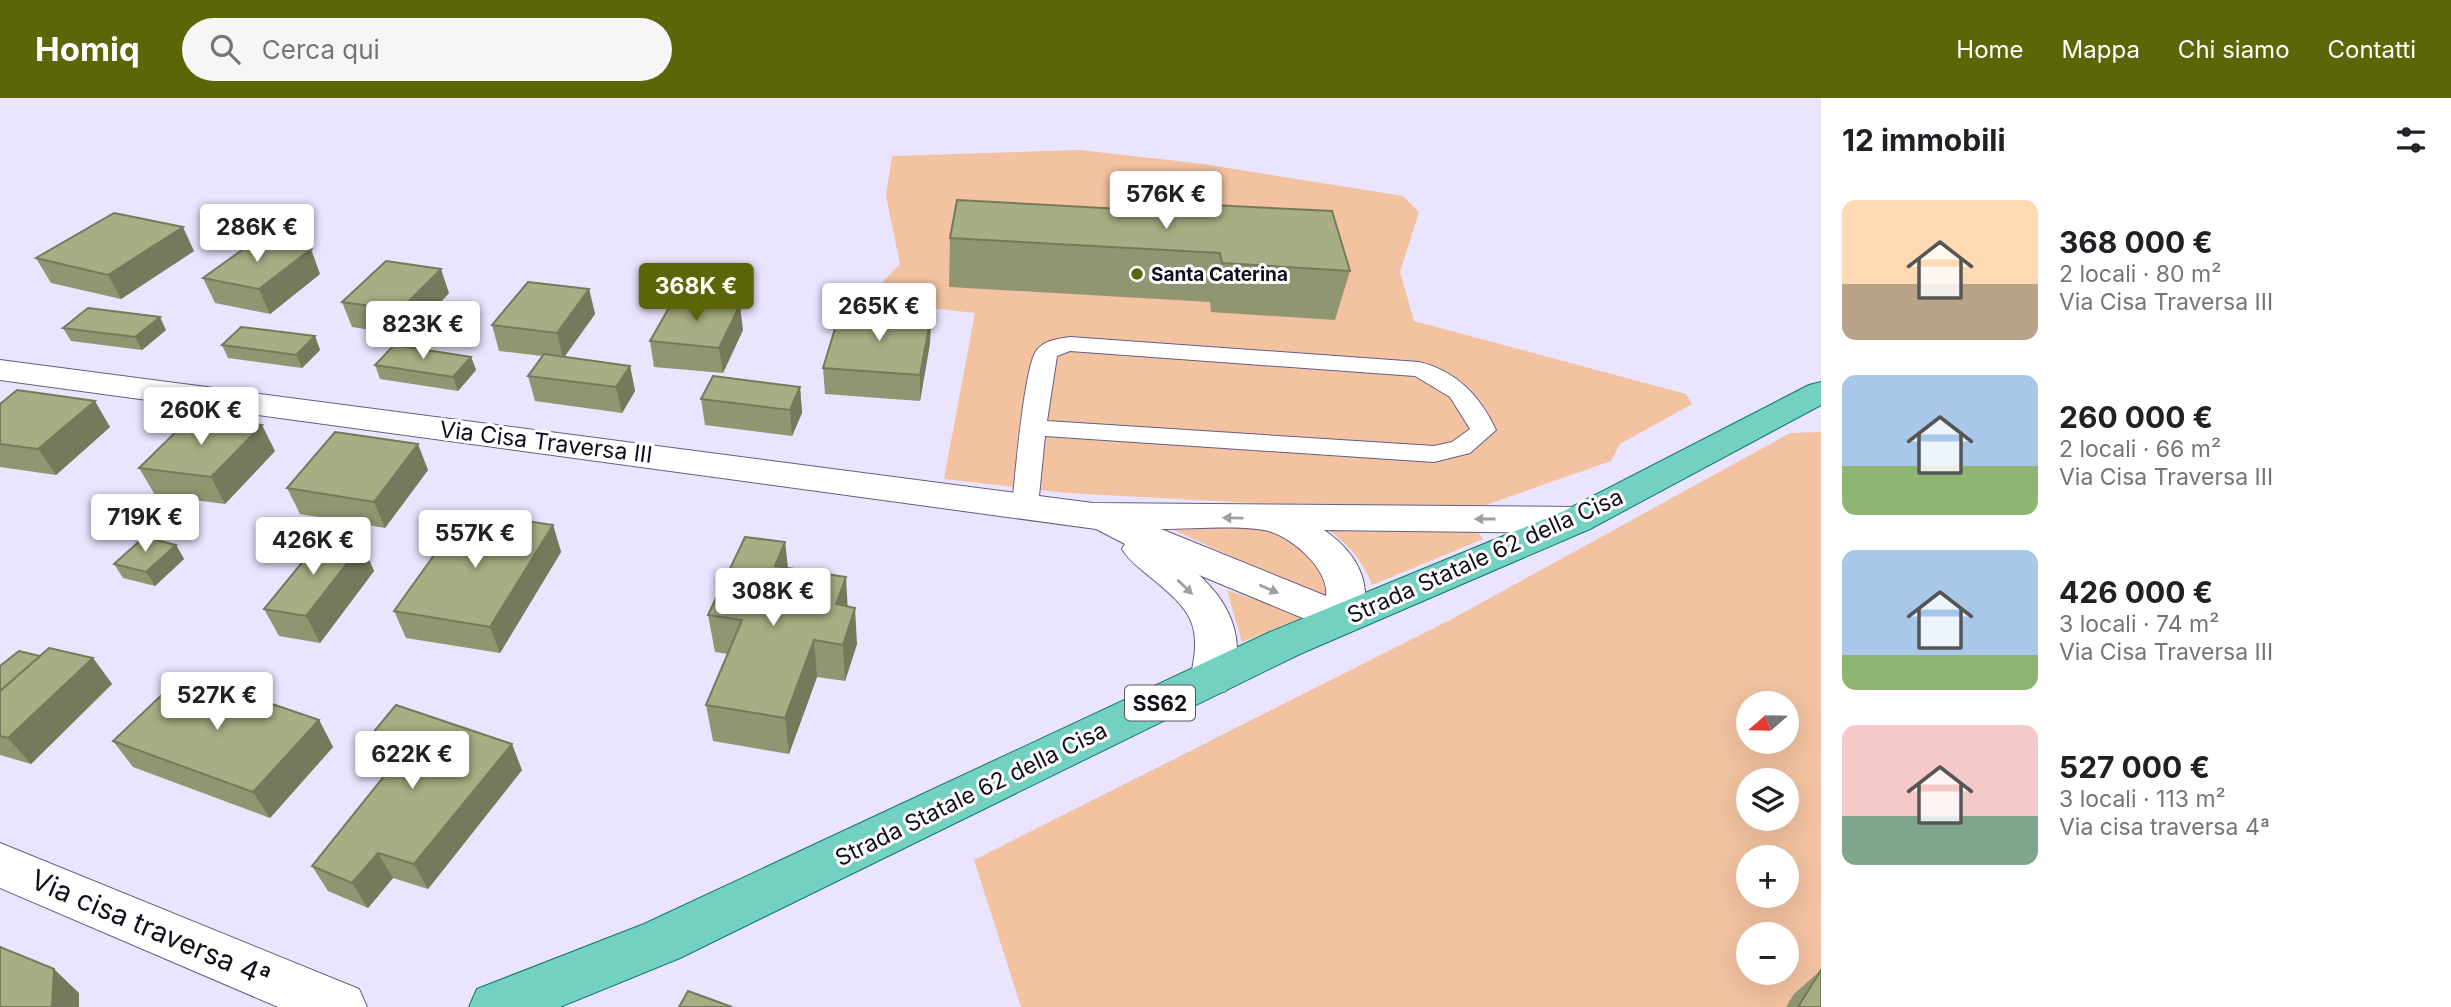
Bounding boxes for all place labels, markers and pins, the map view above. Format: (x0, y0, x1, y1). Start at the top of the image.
pin: 576K € (1109, 172, 1223, 231)
pin: 286K € (200, 204, 314, 264)
place label: Santa Caterina (1151, 263, 1288, 286)
pin: 368K € (639, 264, 753, 323)
marker: Santa Caterina (1129, 266, 1145, 282)
pin: 265K € (822, 284, 936, 343)
pin: 823K € (366, 302, 480, 361)
pin: 260K € (144, 388, 258, 447)
pin: 719K € (88, 494, 202, 554)
pin: 557K € (418, 510, 532, 570)
pin: 426K € (256, 518, 370, 577)
pin: 308K € (716, 568, 830, 628)
pin: 527K € (160, 672, 274, 732)
pin: 622K € (355, 732, 469, 791)

